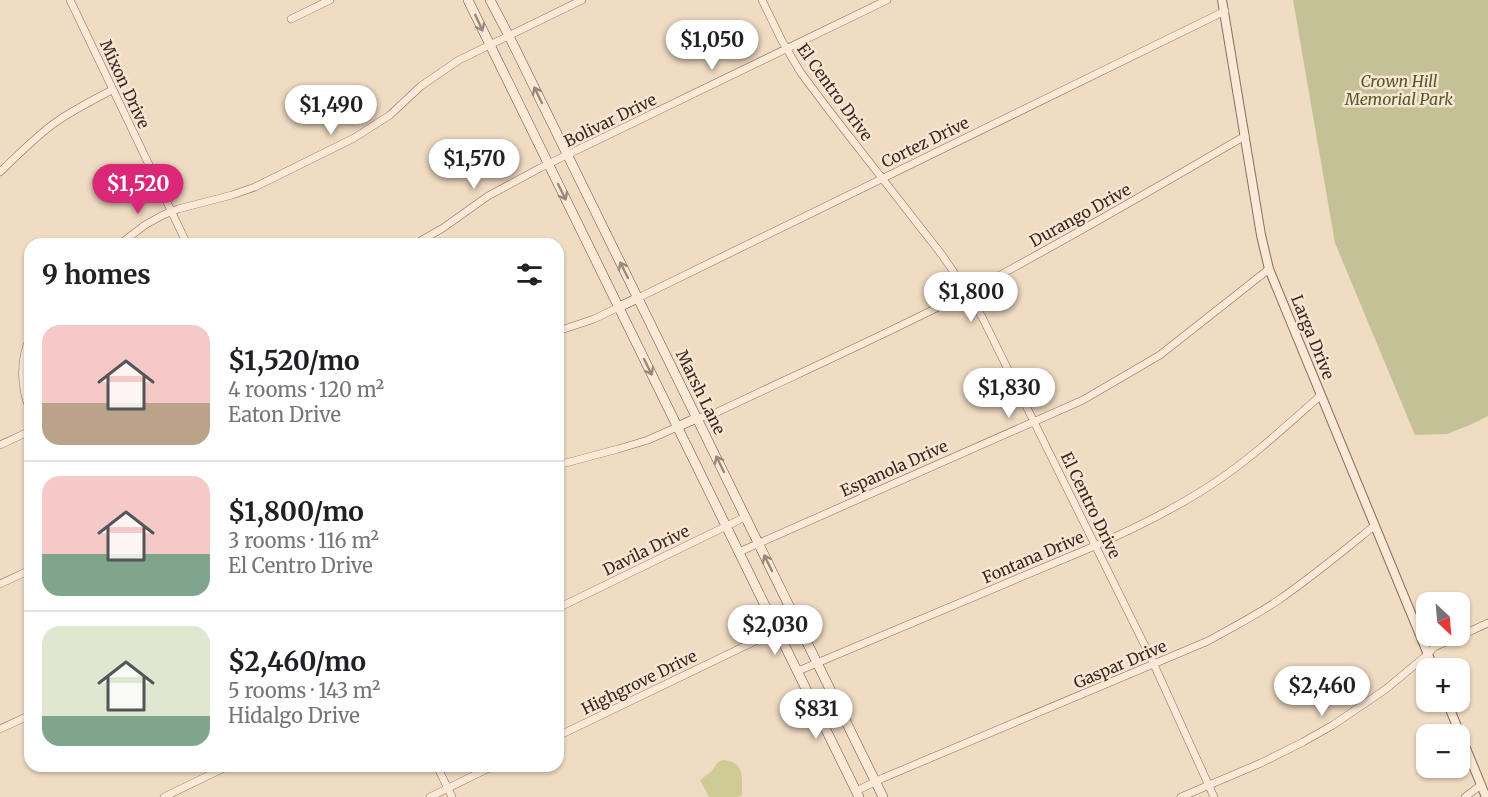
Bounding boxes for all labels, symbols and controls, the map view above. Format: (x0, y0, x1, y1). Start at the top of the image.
one-way arrow (473, 13, 485, 31)
pin: $1,050 (663, 20, 761, 71)
text: $1,050 (680, 27, 744, 52)
street label: Mixon Drive (96, 36, 154, 132)
street label: El Centro Drive (793, 39, 877, 145)
park label: Crown Hill Memorial Park (1344, 71, 1453, 109)
pin: $1,490 (282, 85, 380, 136)
one-way arrow (532, 87, 544, 105)
street label: Bolivar Drive (561, 89, 659, 151)
text: $1,490 (299, 92, 363, 117)
street label: Cortez Drive (878, 112, 972, 172)
pin: $1,570 (425, 139, 523, 190)
text: $1,570 (443, 146, 505, 171)
pin: $1,520 (89, 164, 187, 215)
text: $1,520 (106, 171, 170, 196)
street label: Durango Drive (1026, 179, 1134, 251)
one-way arrow (556, 182, 568, 200)
text: 9 homes (42, 258, 151, 291)
icon: filters (513, 258, 546, 291)
one-way arrow (618, 262, 630, 280)
pin: $1,800 (922, 272, 1020, 323)
text: $1,800 (938, 279, 1004, 304)
street label: Larga Drive (1287, 292, 1339, 382)
text: $1,520/mo (228, 344, 360, 377)
street label: Marsh Lane (672, 347, 730, 437)
icon: home (90, 349, 162, 421)
one-way arrow (643, 357, 654, 375)
pin: $1,830 (960, 368, 1058, 419)
text: $1,830 (977, 375, 1041, 400)
text: 4 rooms · 120 m² (228, 377, 384, 402)
text: Eaton Drive (228, 402, 341, 427)
street label: Espanola Drive (837, 435, 951, 501)
street label: El Centro Drive (1057, 449, 1125, 561)
one-way arrow (713, 456, 725, 474)
text: $1,800/mo (228, 495, 364, 528)
icon: home (90, 500, 162, 572)
street label: Davila Drive (600, 520, 692, 580)
street label: Fontana Drive (979, 527, 1087, 587)
text: 3 rooms · 116 m² (228, 528, 379, 553)
text: El Centro Drive (228, 553, 373, 578)
one-way arrow (762, 555, 774, 573)
north arrow (1416, 592, 1470, 646)
map controls (1416, 592, 1470, 778)
pin: $2,030 (726, 605, 824, 656)
text: $2,030 (742, 612, 808, 637)
street label: Gaspar Drive (1070, 635, 1170, 693)
text: $2,460/mo (228, 645, 366, 678)
street label: Highgrove Drive (578, 645, 700, 719)
icon: home (90, 650, 162, 722)
button: + (1416, 658, 1470, 712)
pin: $2,460 (1273, 666, 1371, 717)
text: $2,460 (1288, 673, 1356, 698)
text: 5 rooms · 143 m² (228, 678, 380, 703)
pin: $831 (780, 689, 852, 740)
text: $831 (794, 696, 838, 721)
text: Hidalgo Drive (228, 703, 360, 728)
button: − (1416, 724, 1470, 778)

